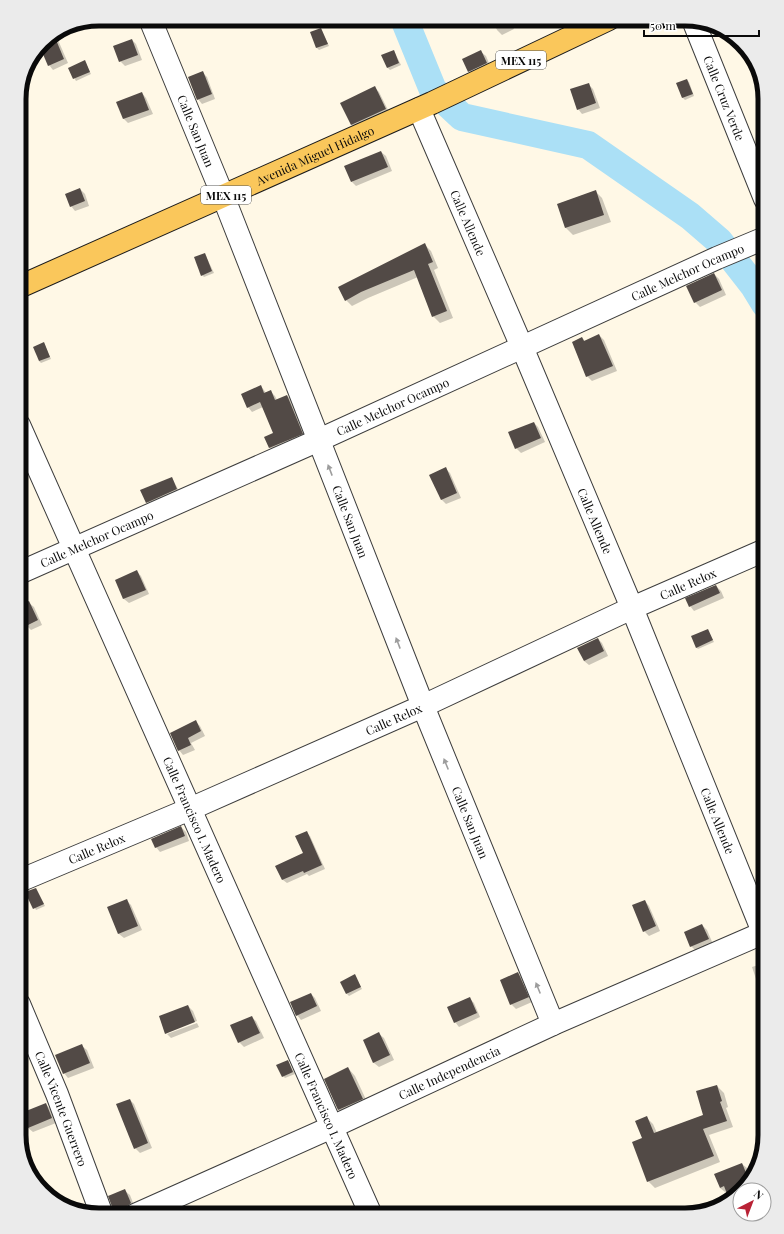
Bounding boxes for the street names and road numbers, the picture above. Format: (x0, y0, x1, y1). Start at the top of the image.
road number: MEX 115 (496, 51, 546, 69)
street label: Calle Cruz Verde (700, 53, 749, 143)
street label: Calle San Juan (174, 92, 218, 169)
street label: Avenida Miguel Hidalgo (253, 122, 377, 189)
road number: MEX 115 (201, 186, 251, 204)
street label: Calle Allende (447, 187, 490, 258)
street label: Calle Melchor Ocampo (628, 240, 747, 304)
street label: Calle Melchor Ocampo (334, 374, 452, 439)
street label: Calle San Juan (329, 483, 372, 560)
street label: Calle Allende (574, 485, 616, 556)
street label: Calle Melchor Ocampo (38, 506, 156, 571)
street label: Calle Relox (657, 564, 719, 603)
street label: Calle Relox (363, 699, 425, 738)
street label: Calle Francisco I. Madero (160, 754, 230, 886)
street label: Calle San Juan (449, 784, 492, 861)
street label: Calle Allende (697, 785, 739, 856)
street label: Calle Relox (66, 829, 128, 867)
street label: Calle Independencia (396, 1042, 502, 1103)
street label: Calle Vicente Guerrero (32, 1049, 91, 1169)
street label: Calle Francisco I. Madero (292, 1050, 362, 1182)

